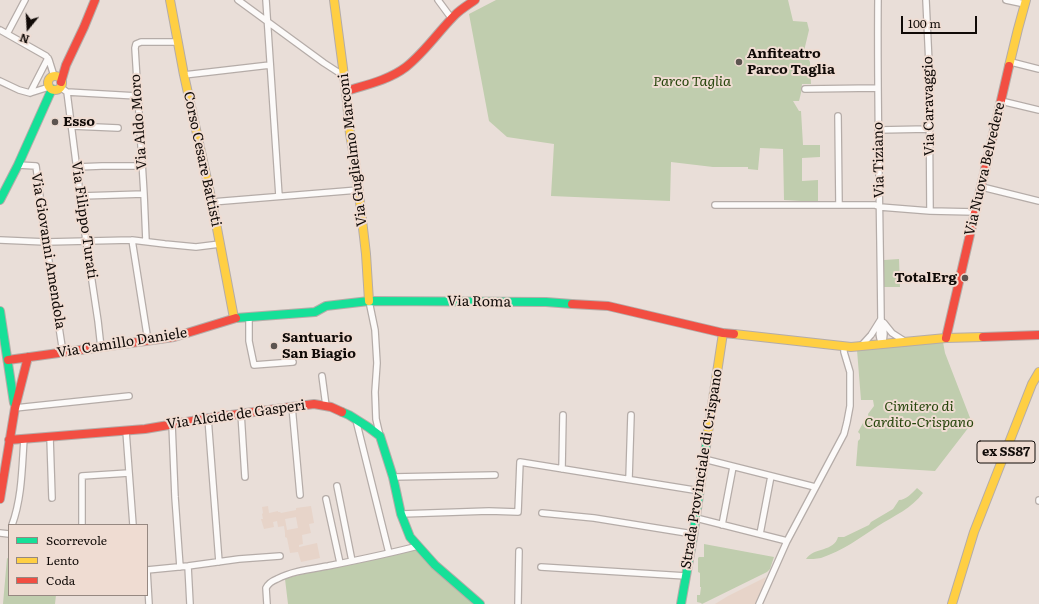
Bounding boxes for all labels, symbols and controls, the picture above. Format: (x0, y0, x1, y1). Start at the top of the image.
north arrow (8, 8, 48, 48)
scale bar (903, 8, 979, 34)
text: 100 m (908, 14, 941, 32)
text: N (17, 30, 31, 48)
place label: Anfiteatro Parco Taglia (747, 46, 835, 78)
street label: Via Caravaggio (920, 56, 938, 156)
marker: Anfiteatro Parco Taglia (734, 57, 744, 67)
street label: Via Guglielmo Marconi (335, 72, 371, 228)
street label: Via Aldo Moro (127, 74, 151, 170)
park label: Parco Taglia (653, 74, 731, 90)
street label: Corso Cesare Battisti (179, 90, 225, 228)
street label: Via Nuova Belvedere (961, 101, 1009, 237)
place label: Esso (63, 114, 95, 130)
marker: Esso (50, 117, 60, 127)
street label: Via Tiziano (870, 122, 888, 198)
street label: Via Filippo Turati (67, 160, 101, 280)
street label: Via Giovanni Amendola (27, 172, 69, 330)
place label: TotalErg (894, 270, 957, 286)
marker: TotalErg (960, 273, 970, 283)
street label: Via Roma (447, 293, 511, 311)
street label: Via Camillo Daniele (56, 324, 188, 362)
place label: Santuario San Biagio (282, 330, 356, 362)
marker: Santuario San Biagio (269, 341, 279, 351)
street label: Strada Provinciale di Crispano (678, 368, 726, 570)
street label: Via Alcide de Gasperi (166, 397, 306, 433)
park label: Cimitero di Cardito-Crispano (864, 399, 974, 432)
road number: ex SS87 (977, 441, 1035, 463)
legend (8, 524, 148, 596)
text: Scorrevole (46, 531, 107, 549)
text: Lento (46, 551, 79, 569)
text: Coda (46, 571, 75, 589)

